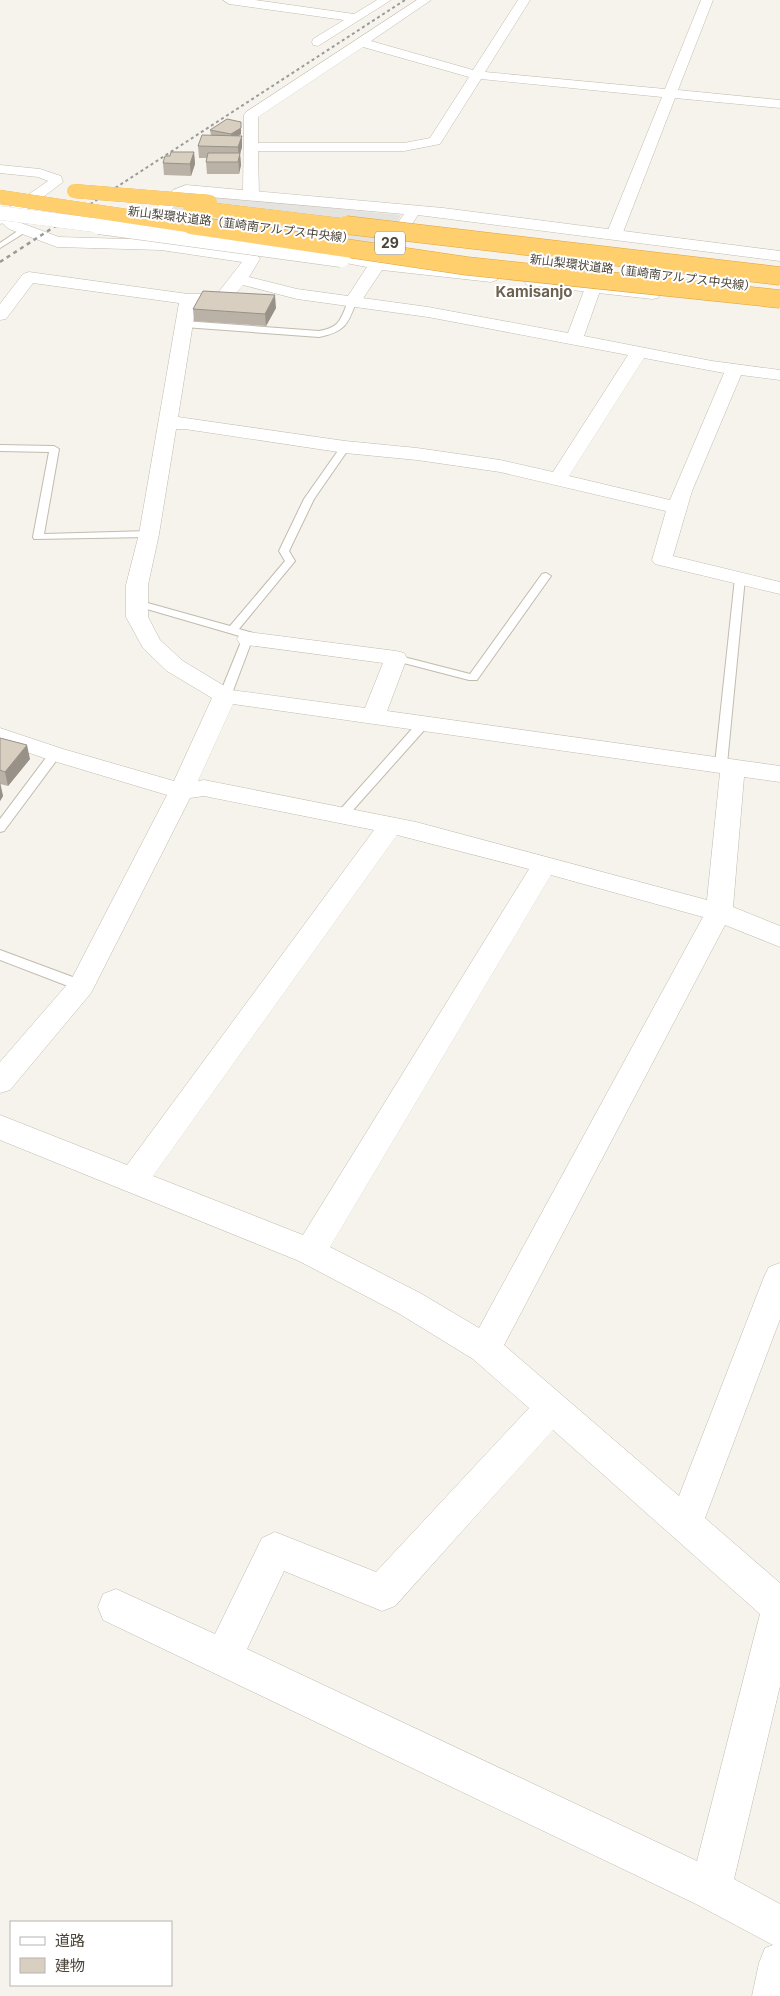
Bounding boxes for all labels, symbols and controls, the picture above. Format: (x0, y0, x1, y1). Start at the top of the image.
street label: 新山梨環状道路（韮崎南アルプス中央線） (127, 203, 355, 246)
road number: 29 (375, 232, 405, 254)
street label: 新山梨環状道路（韮崎南アルプス中央線） (529, 251, 757, 294)
district label: Kamisanjo (496, 282, 572, 301)
legend (10, 1921, 172, 1986)
text: 道路 (55, 1931, 85, 1950)
text: 建物 (55, 1956, 85, 1975)

